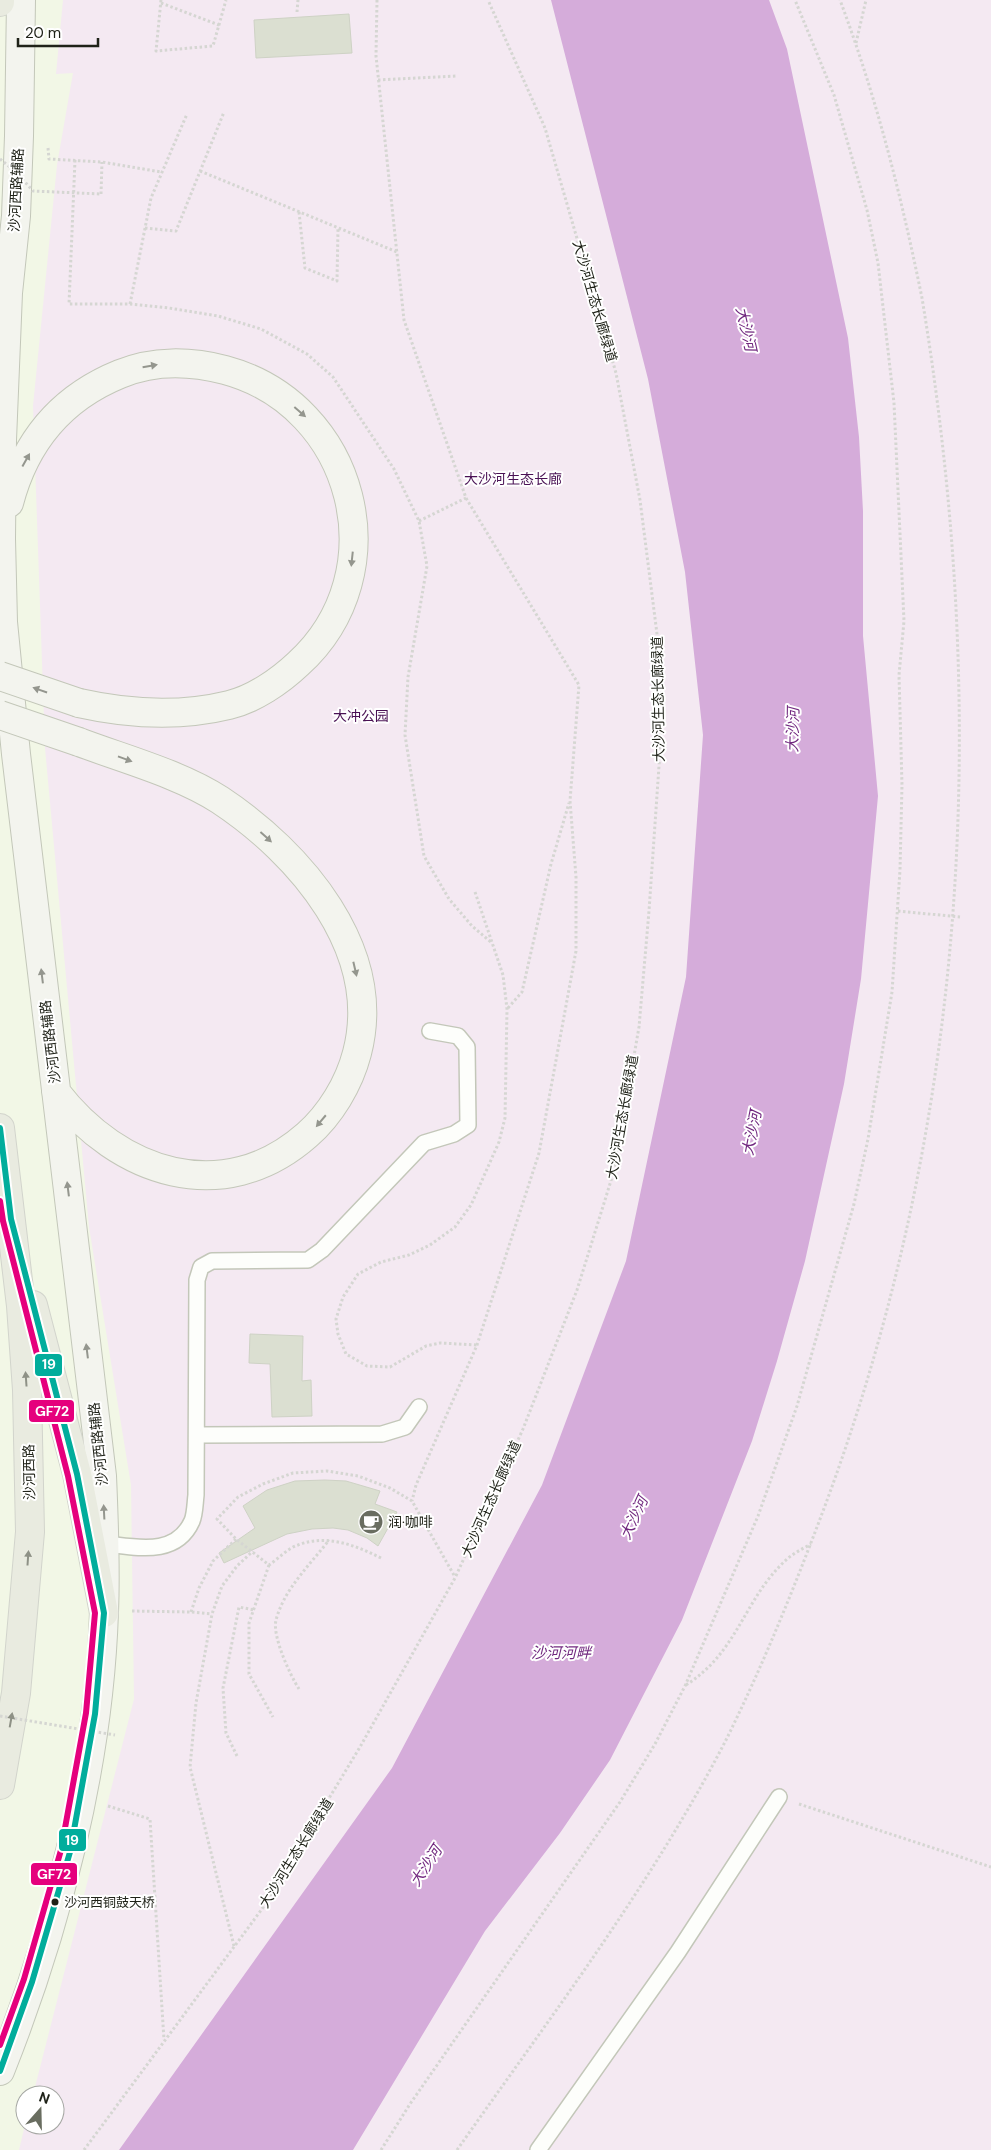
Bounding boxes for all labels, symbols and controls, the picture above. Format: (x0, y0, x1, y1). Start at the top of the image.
scale bar (18, 15, 98, 47)
text: 20 m (25, 23, 61, 43)
street label: 沙河西路辅路 (5, 148, 27, 232)
street label: 大沙河生态长廊绿道 (569, 238, 621, 364)
water label: 大沙河 (731, 305, 761, 356)
one-way arrow (143, 362, 159, 370)
one-way arrow (293, 406, 305, 418)
one-way arrow (22, 452, 30, 467)
park label: 大沙河生态长廊 (464, 470, 562, 488)
one-way arrow (348, 551, 356, 567)
street label: 大沙河生态长廊绿道 (648, 636, 668, 762)
one-way arrow (32, 685, 47, 693)
water label: 大沙河 (783, 704, 803, 753)
park label: 大冲公园 (333, 707, 389, 725)
one-way arrow (118, 755, 133, 763)
one-way arrow (259, 831, 271, 843)
one-way arrow (351, 962, 359, 977)
one-way arrow (38, 968, 46, 984)
street label: 沙河西路辅路 (36, 999, 64, 1085)
street label: 大沙河生态长廊绿道 (602, 1053, 642, 1181)
water label: 大沙河 (738, 1106, 767, 1157)
one-way arrow (315, 1114, 326, 1127)
one-way arrow (64, 1181, 72, 1197)
one-way arrow (83, 1342, 91, 1358)
line badge: 19 (34, 1353, 63, 1377)
text: 19 (42, 1355, 56, 1373)
one-way arrow (22, 1370, 30, 1386)
line badge: GF72 (28, 1399, 75, 1423)
street label: 沙河西路辅路 (85, 1401, 111, 1487)
text: GF72 (35, 1402, 69, 1420)
street label: 大沙河生态长廊绿道 (457, 1438, 525, 1560)
street label: 沙河西路 (20, 1444, 38, 1500)
water label: 大沙河 (615, 1491, 654, 1543)
one-way arrow (100, 1504, 108, 1520)
cafe icon: 润·咖啡 (358, 1509, 384, 1535)
place label: 润·咖啡 (388, 1513, 433, 1531)
one-way arrow (25, 1550, 33, 1566)
water label: 沙河河畔 (531, 1643, 593, 1663)
one-way arrow (8, 1712, 16, 1728)
street label: 大沙河生态长廊绿道 (255, 1795, 337, 1911)
line badge: 19 (58, 1828, 87, 1852)
text: 19 (65, 1831, 79, 1849)
water label: 大沙河 (405, 1839, 448, 1890)
line badge: GF72 (30, 1862, 78, 1886)
text: GF72 (37, 1865, 71, 1883)
place label: 沙河西铜鼓天桥 (64, 1894, 155, 1911)
marker: 沙河西铜鼓天桥 (50, 1897, 60, 1907)
north arrow (15, 2085, 65, 2135)
text: N (37, 2088, 52, 2108)

